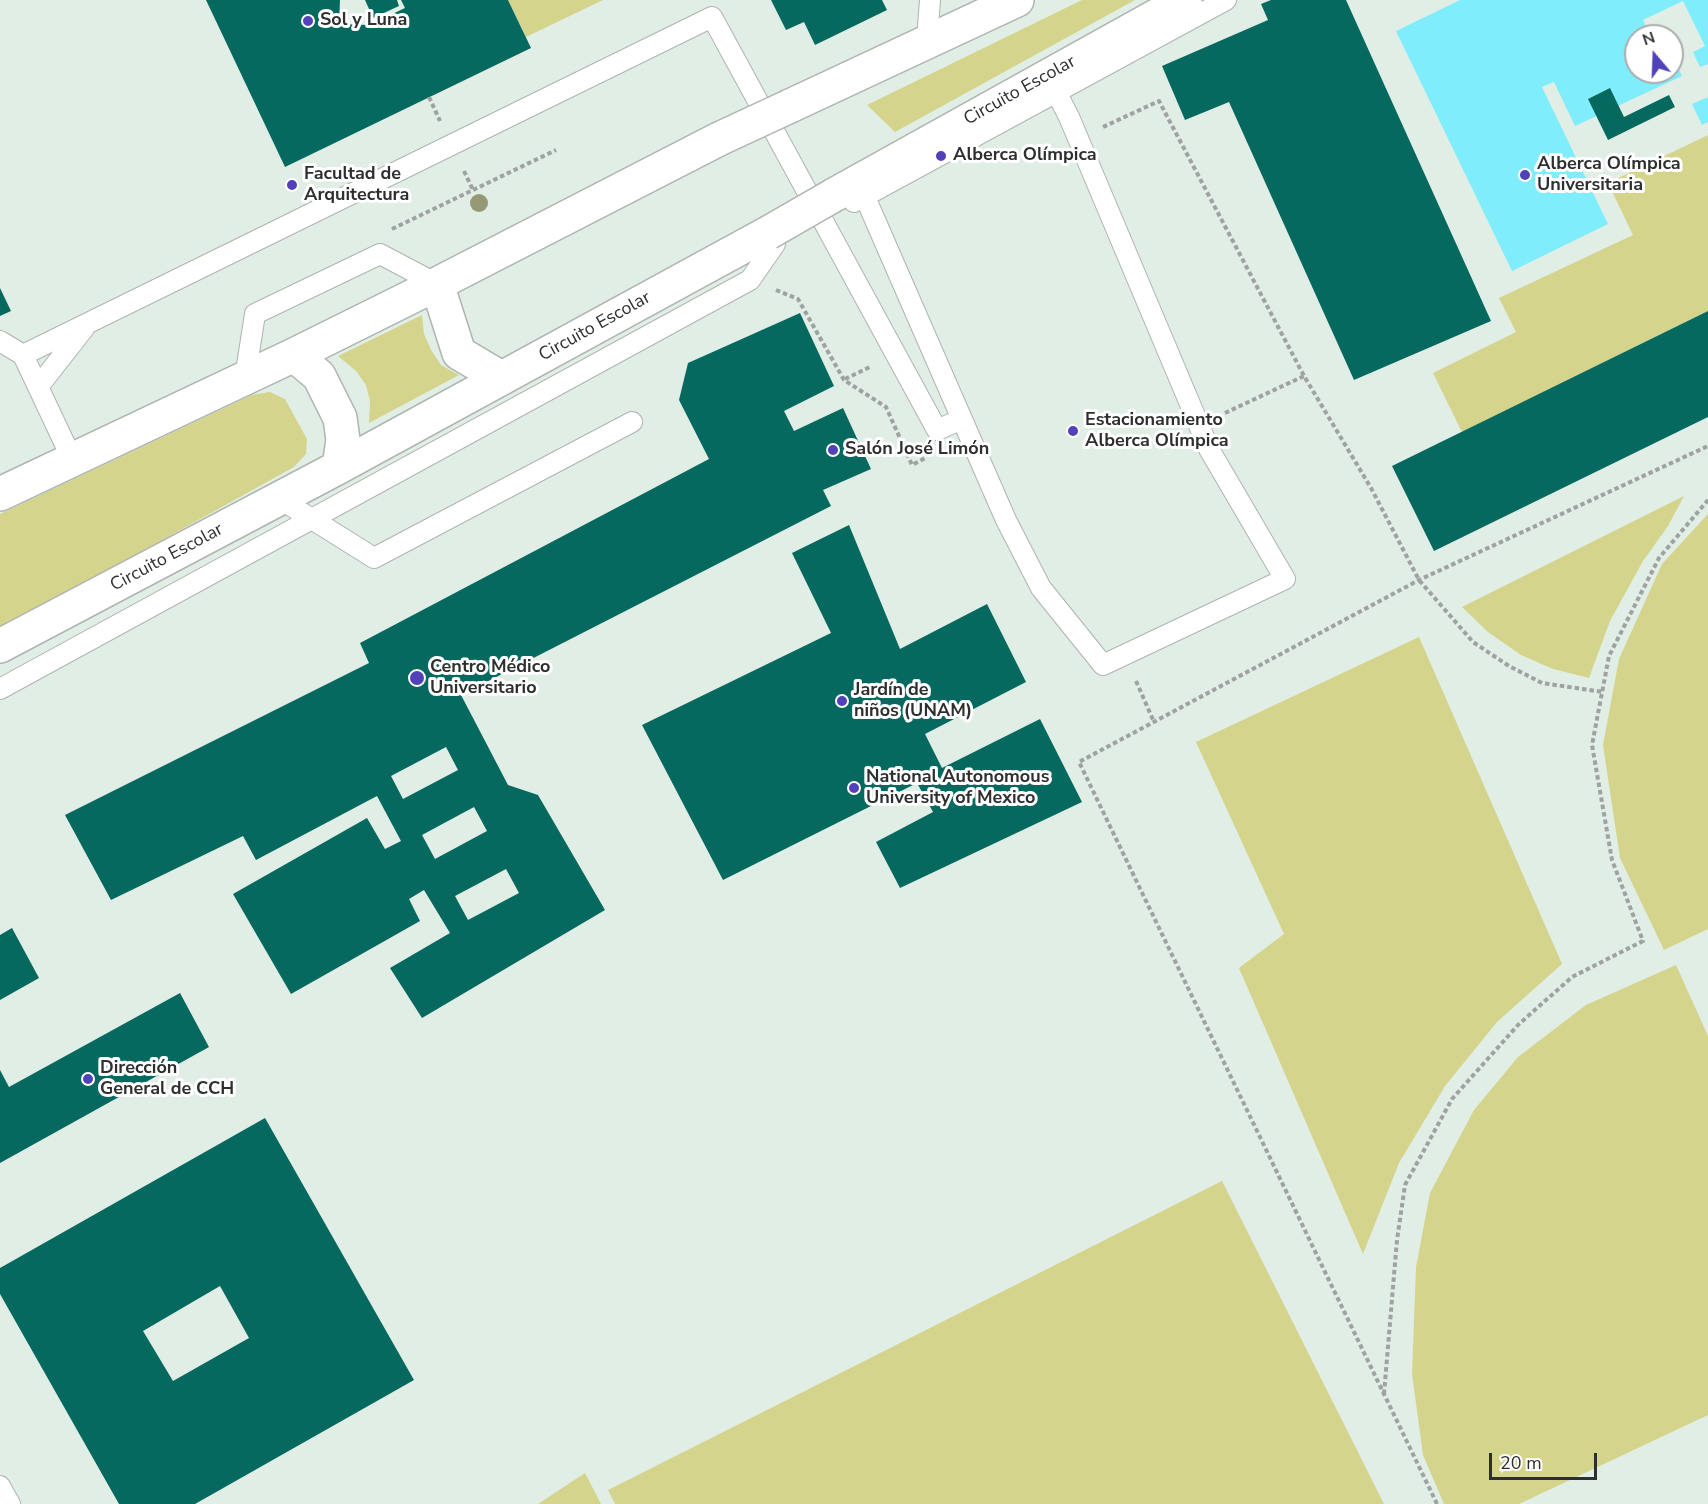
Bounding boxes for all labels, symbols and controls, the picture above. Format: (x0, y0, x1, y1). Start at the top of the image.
place label: Sol y Luna (320, 10, 407, 32)
marker: Sol y Luna (301, 14, 315, 28)
north arrow (1624, 24, 1684, 84)
text: N (1640, 27, 1658, 51)
street label: Circuito Escolar (960, 51, 1080, 131)
place label: Alberca Olímpica (953, 145, 1097, 167)
marker: Alberca Olímpica (934, 149, 948, 163)
place label: Alberca Olímpica Universitaria (1537, 154, 1681, 196)
place label: Facultad de Arquitectura (304, 164, 409, 207)
marker: Alberca Olímpica Universitaria (1518, 168, 1532, 182)
marker: Facultad de Arquitectura (285, 178, 299, 192)
street label: Circuito Escolar (535, 287, 655, 367)
place label: Estacionamiento Alberca Olímpica (1085, 410, 1229, 452)
marker: Estacionamiento Alberca Olímpica (1066, 424, 1080, 438)
place label: Salón José Limón (845, 439, 989, 461)
marker: Salón José Limón (826, 443, 840, 457)
street label: Circuito Escolar (107, 519, 227, 597)
place label: Centro Médico Universitario (430, 657, 550, 700)
marker: Centro Médico Universitario (408, 669, 426, 687)
place label: Jardín de niños (UNAM) (854, 680, 972, 722)
marker: Jardín de niños (UNAM) (835, 694, 849, 708)
place label: National Autonomous University of Mexico (866, 767, 1049, 810)
marker: National Autonomous University of Mexico (847, 781, 861, 795)
place label: Dirección General de CCH (100, 1058, 234, 1100)
marker: Dirección General de CCH (81, 1072, 95, 1086)
scale bar (1492, 1441, 1600, 1479)
text: 20 m (1500, 1451, 1542, 1475)

